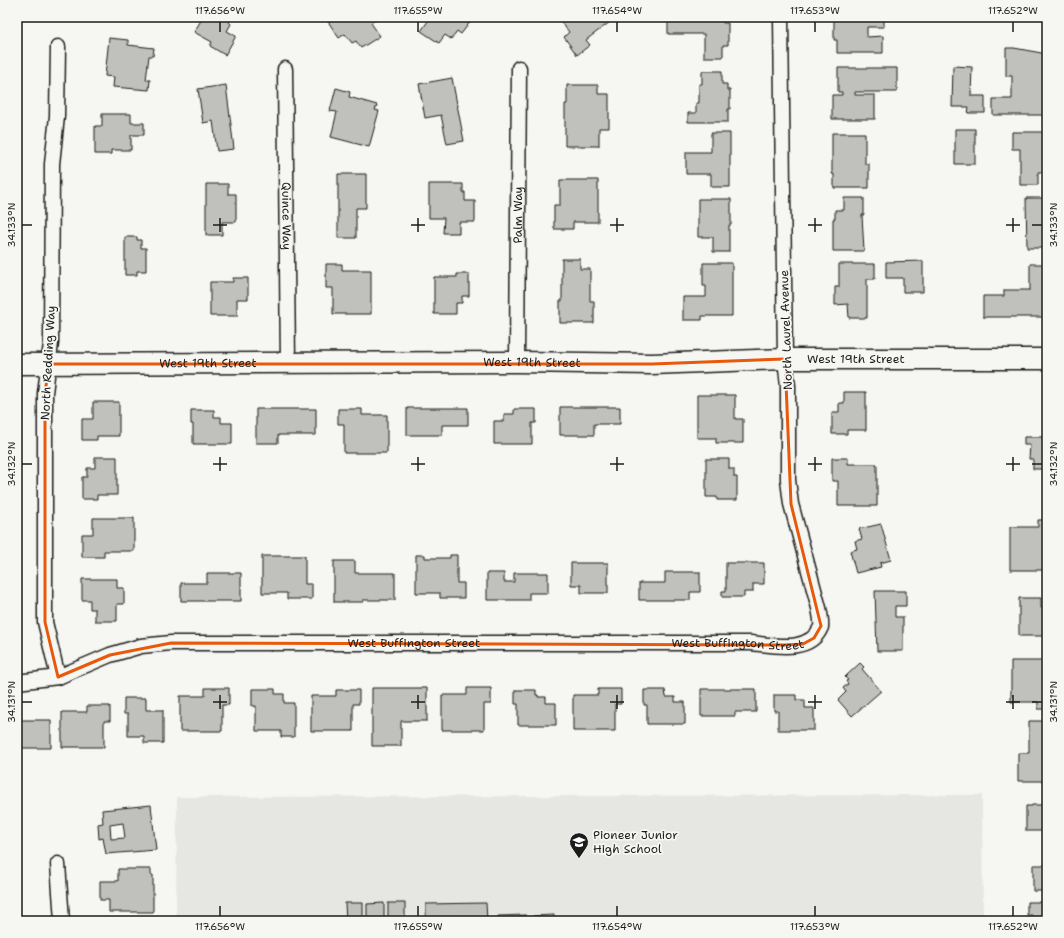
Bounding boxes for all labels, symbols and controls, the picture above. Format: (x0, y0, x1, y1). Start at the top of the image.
text: 117.656°W (195, 4, 246, 17)
text: 117.655°W (393, 4, 443, 17)
text: 117.654°W (592, 4, 642, 17)
text: 117.653°W (790, 4, 840, 17)
text: 117.652°W (988, 4, 1038, 17)
street label: Quince Way (278, 182, 295, 250)
street label: Palm Way (510, 186, 526, 244)
text: 34.133°N (5, 203, 18, 247)
text: 34.133°N (1047, 203, 1060, 247)
street label: North Laurel Avenue (776, 269, 796, 390)
street label: North Redding Way (37, 305, 59, 421)
street label: West 19th Street (807, 351, 905, 367)
street label: West 19th Street (483, 354, 581, 371)
street label: West 19th Street (159, 355, 257, 371)
text: 34.132°N (5, 442, 18, 486)
text: 34.132°N (1047, 442, 1060, 486)
street label: West Buffington Street (347, 635, 480, 651)
street label: West Buffington Street (671, 635, 806, 654)
text: 34.131°N (5, 681, 18, 723)
text: 34.131°N (1047, 681, 1060, 723)
place label: Pioneer Junior High School (593, 827, 678, 857)
school or university icon: Pioneer Junior High School (568, 831, 590, 859)
text: 117.656°W (195, 920, 246, 933)
text: 117.655°W (393, 920, 443, 933)
text: 117.654°W (592, 920, 642, 933)
text: 117.653°W (790, 920, 840, 933)
text: 117.652°W (988, 920, 1038, 933)

